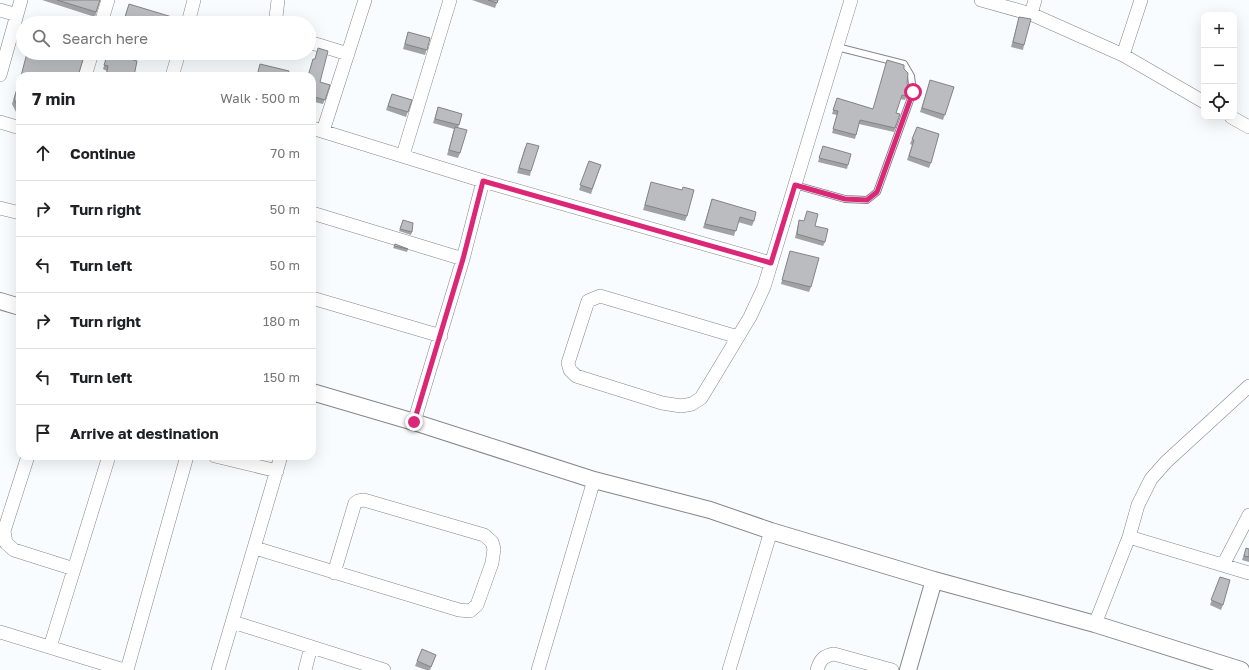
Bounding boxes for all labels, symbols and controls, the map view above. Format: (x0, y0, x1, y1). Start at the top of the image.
map controls (1201, 12, 1237, 120)
button: + (1201, 12, 1237, 48)
search box (16, 16, 316, 60)
icon: search (30, 27, 52, 49)
text: Search here (62, 29, 148, 47)
button: − (1201, 48, 1237, 84)
route start (904, 83, 922, 101)
button: locate (1201, 84, 1237, 120)
text: 7 min (32, 88, 75, 109)
text: Walk · 500 m (220, 90, 300, 106)
icon: ahead (32, 142, 54, 164)
text: Continue (70, 144, 136, 162)
text: 70 m (270, 145, 300, 161)
icon: right (32, 198, 54, 220)
text: Turn right (70, 200, 141, 218)
text: 50 m (270, 201, 300, 217)
icon: left (32, 254, 54, 276)
text: Turn left (70, 256, 132, 274)
text: 50 m (270, 257, 300, 273)
icon: right (32, 310, 54, 332)
text: Turn right (70, 312, 141, 330)
text: 180 m (263, 313, 300, 329)
icon: left (32, 366, 54, 388)
text: Turn left (70, 368, 132, 386)
text: 150 m (263, 369, 300, 385)
route end (405, 413, 423, 431)
icon: arrive (32, 422, 54, 444)
text: Arrive at destination (70, 424, 219, 442)

